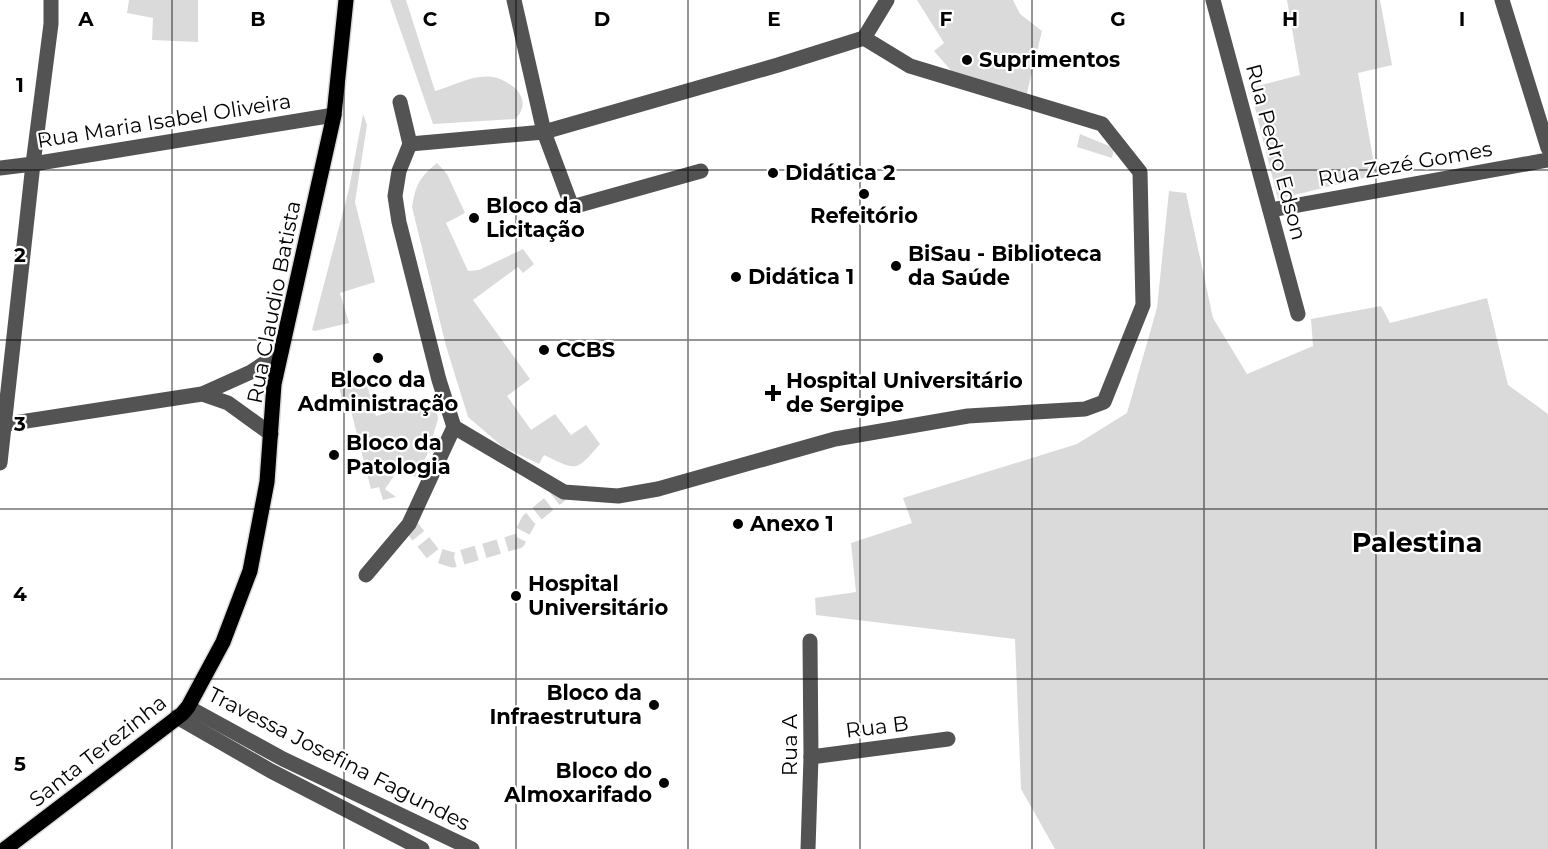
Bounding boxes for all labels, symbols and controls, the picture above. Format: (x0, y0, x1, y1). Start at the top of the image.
text: A (77, 7, 94, 31)
text: B (250, 7, 266, 31)
text: C (423, 7, 438, 31)
text: D (594, 7, 610, 31)
text: E (767, 7, 781, 31)
text: F (940, 7, 953, 31)
text: G (1110, 7, 1126, 31)
text: H (1282, 7, 1298, 31)
text: I (1459, 7, 1465, 31)
place label: Suprimentos (979, 47, 1120, 72)
marker: Suprimentos (960, 53, 974, 67)
street label: Rua Pedro Edson (1241, 61, 1312, 243)
text: 1 (16, 73, 24, 97)
street label: Rua Maria Isabel Oliveira (35, 88, 293, 153)
street label: Rua Zezé Gomes (1316, 136, 1494, 191)
place label: Didática 2 (785, 160, 895, 185)
marker: Didática 2 (766, 166, 780, 180)
marker: Refeitório (857, 187, 871, 201)
place label: Bloco da Licitação (486, 193, 585, 242)
street label: Rua Claudio Batista (242, 198, 305, 405)
place label: Refeitório (810, 203, 918, 228)
marker: Bloco da Licitação (467, 211, 481, 225)
place label: BiSau - Biblioteca da Saúde (908, 241, 1102, 290)
text: 2 (14, 243, 26, 267)
marker: BiSau - Biblioteca da Saúde (889, 259, 903, 273)
place label: Didática 1 (748, 264, 854, 289)
marker: Didática 1 (729, 270, 743, 284)
place label: CCBS (556, 337, 615, 362)
marker: CCBS (537, 343, 551, 357)
marker: Bloco da Administração (371, 351, 385, 365)
place label: Bloco da Administração (297, 367, 458, 416)
place label: Hospital Universitário de Sergipe (786, 368, 1023, 417)
marker: Hospital Universitário de Sergipe (764, 384, 782, 402)
text: 3 (13, 412, 26, 436)
place label: Bloco da Patologia (346, 430, 451, 479)
marker: Bloco da Patologia (327, 448, 341, 462)
place label: Anexo 1 (749, 511, 834, 536)
marker: Anexo 1 (731, 517, 745, 531)
district label: Palestina (1352, 526, 1482, 559)
place label: Hospital Universitário (528, 571, 668, 620)
text: 4 (13, 582, 27, 606)
marker: Hospital Universitário (509, 589, 523, 603)
place label: Bloco da Infraestrutura (489, 680, 642, 729)
street label: Travessa Josefina Fagundes (204, 682, 474, 836)
street label: Santa Terezinha (24, 689, 171, 812)
marker: Bloco da Infraestrutura (647, 698, 661, 712)
street label: Rua B (844, 710, 910, 743)
street label: Rua A (777, 713, 802, 776)
text: 5 (14, 752, 26, 776)
place label: Bloco do Almoxarifado (503, 758, 652, 807)
marker: Bloco do Almoxarifado (657, 776, 671, 790)

